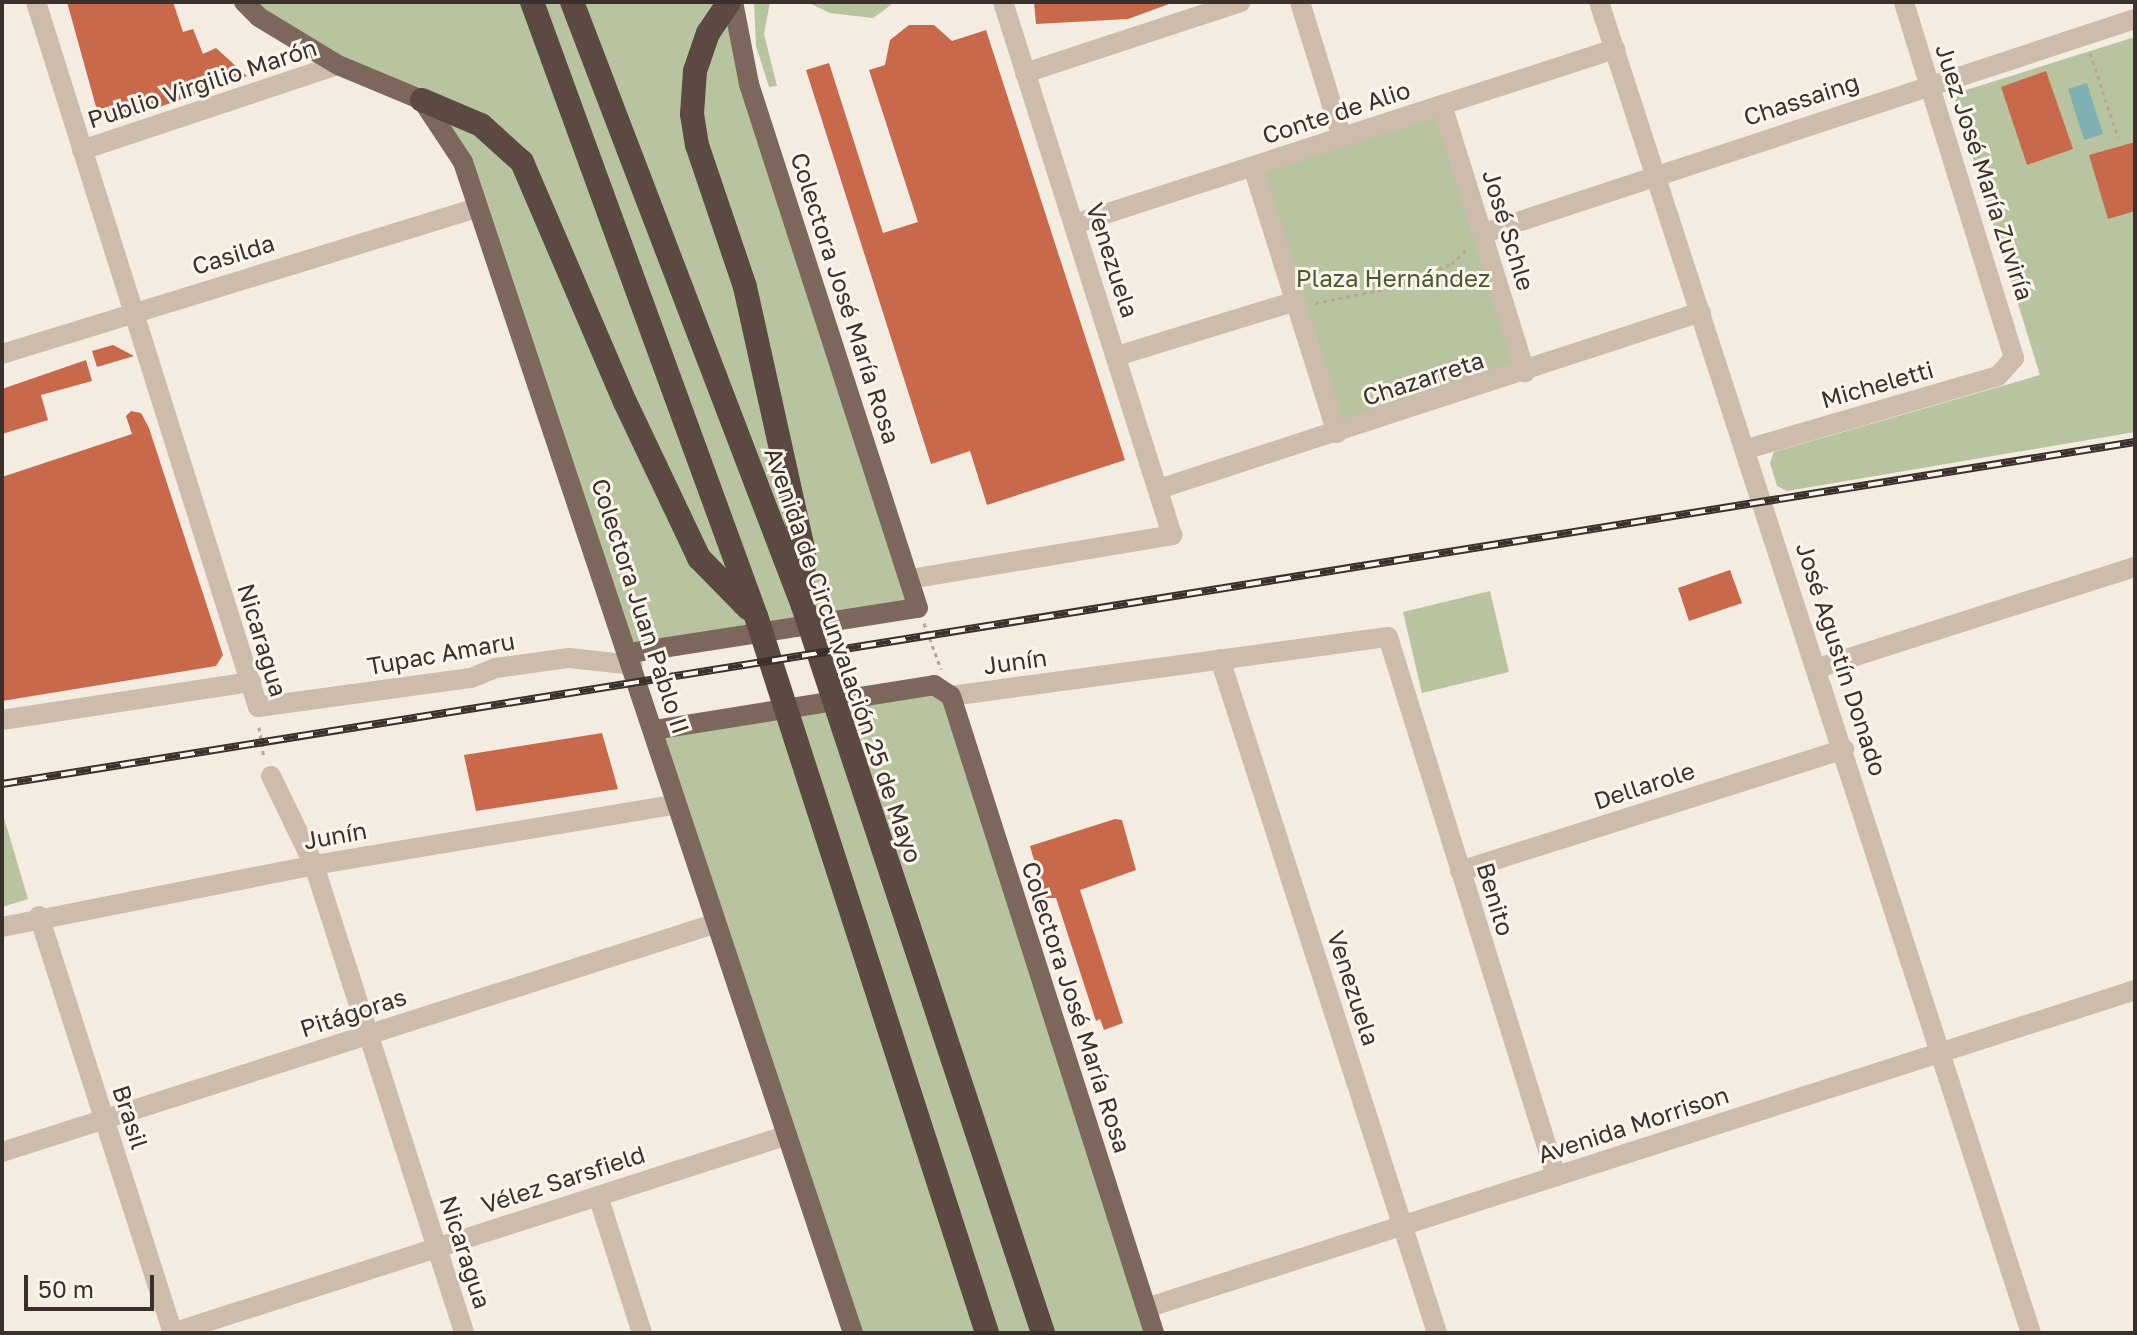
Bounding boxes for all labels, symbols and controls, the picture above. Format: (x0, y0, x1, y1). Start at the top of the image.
street label: Publio Virgilio Marón (84, 32, 320, 134)
street label: Juez José María Zuviría (1930, 40, 2040, 304)
street label: Chassaing (1740, 67, 1862, 131)
street label: Conte de Alio (1259, 75, 1413, 149)
street label: Colectora José María Rosa (785, 149, 907, 447)
street label: José Schle (1477, 166, 1541, 294)
street label: Venezuela (1081, 199, 1145, 321)
street label: Casilda (188, 228, 278, 280)
park label: Plaza Hernández (1296, 264, 1490, 292)
street label: Chazarreta (1359, 345, 1487, 411)
street label: Micheletti (1817, 354, 1937, 414)
street label: Avenida de Circunvalación 25 de Mayo (759, 444, 929, 866)
street label: Colectora Juan Pablo II (586, 475, 696, 737)
street label: José Agustín Donado (1791, 539, 1893, 779)
street label: Nicaragua (232, 580, 294, 700)
street label: Tupac Amaru (365, 626, 517, 680)
street label: Junín (981, 642, 1049, 680)
street label: Dellarole (1590, 755, 1698, 815)
street label: Junín (301, 815, 369, 855)
street label: Colectora José María Rosa (1016, 858, 1138, 1156)
street label: Benito (1471, 859, 1521, 939)
street label: Venezuela (1322, 927, 1386, 1049)
street label: Pitágoras (296, 981, 410, 1043)
street label: Avenida Morrison (1534, 1080, 1732, 1168)
street label: Brasil (107, 1081, 155, 1153)
street label: Vélez Sarsfield (477, 1139, 649, 1219)
street label: Nicaragua (434, 1192, 498, 1312)
scale bar (28, 1259, 158, 1309)
text: 50 m (38, 1274, 94, 1303)

